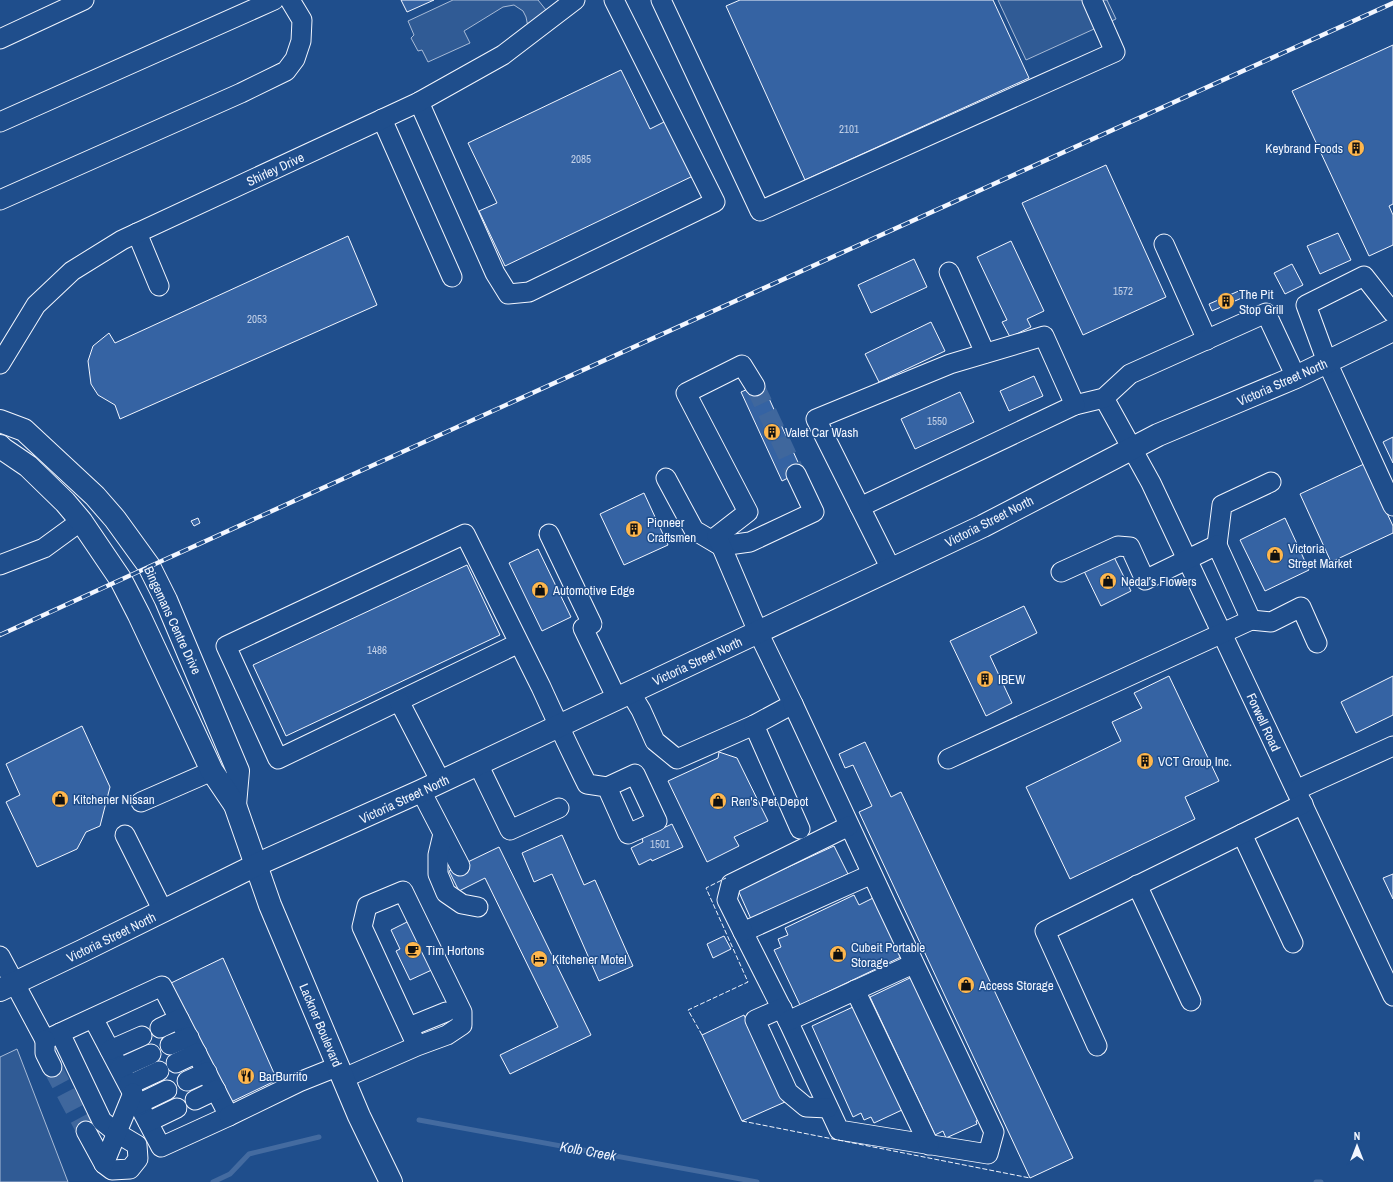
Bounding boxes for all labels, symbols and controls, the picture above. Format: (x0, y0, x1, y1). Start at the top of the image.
house number: 2101 (839, 122, 859, 136)
building icon: Keybrand Foods (1346, 138, 1366, 158)
place label: Keybrand Foods (1265, 140, 1343, 157)
street label: Shirley Drive (244, 149, 307, 190)
house number: 2085 (571, 152, 591, 166)
house number: 1572 (1113, 284, 1133, 298)
place label: The Pit Stop Grill (1239, 286, 1283, 318)
building icon: The Pit Stop Grill (1216, 291, 1236, 311)
house number: 2053 (247, 312, 267, 326)
street label: Victoria Street North (1234, 355, 1330, 410)
house number: 1550 (927, 414, 947, 428)
building icon: Valet Car Wash (762, 422, 782, 442)
place label: Valet Car Wash (785, 424, 859, 441)
street label: Victoria Street North (942, 492, 1036, 551)
place label: Pioneer Craftsmen (647, 514, 696, 546)
building icon: Pioneer Craftsmen (624, 519, 644, 539)
place label: Victoria Street Market (1288, 540, 1352, 572)
shop icon: Victoria Street Market (1265, 545, 1285, 565)
street label: Bingemans Centre Drive (140, 563, 205, 677)
shop icon: Nedal’s Flowers (1098, 571, 1118, 591)
place label: Nedal’s Flowers (1121, 573, 1197, 590)
shop icon: Automotive Edge (530, 580, 550, 600)
place label: Automotive Edge (552, 582, 635, 599)
street label: Victoria Street North (650, 633, 745, 690)
house number: 1486 (367, 643, 387, 657)
building icon: IBEW (975, 669, 995, 689)
place label: IBEW (998, 671, 1025, 688)
street label: Forwell Road (1243, 690, 1284, 754)
building icon: VCT Group Inc. (1135, 751, 1155, 771)
place label: VCT Group Inc. (1158, 753, 1232, 770)
street label: Victoria Street North (357, 771, 452, 828)
shop icon: Kitchener Nissan (50, 789, 70, 809)
place label: Kitchener Nissan (73, 791, 155, 808)
shop icon: Ren's Pet Depot (708, 791, 728, 811)
place label: Ren's Pet Depot (731, 793, 808, 810)
house number: 1501 (650, 837, 670, 851)
street label: Victoria Street North (64, 909, 159, 966)
place label: Cubeit Portable Storage (851, 939, 925, 971)
cafe icon: Tim Hortons (403, 940, 423, 960)
place label: Tim Hortons (426, 942, 484, 959)
shop icon: Cubeit Portable Storage (828, 944, 848, 964)
hotel icon: Kitchener Motel (529, 949, 549, 969)
place label: Kitchener Motel (552, 951, 627, 968)
shop icon: Access Storage (956, 975, 976, 995)
place label: Access Storage (978, 977, 1054, 994)
street label: Lackner Boulevard (295, 981, 346, 1069)
restaurant icon: BarBurrito (236, 1066, 256, 1086)
place label: BarBurrito (259, 1068, 308, 1085)
north arrow (1337, 1126, 1377, 1166)
text: N (1354, 1129, 1360, 1143)
water label: Kolb Creek (558, 1137, 619, 1165)

